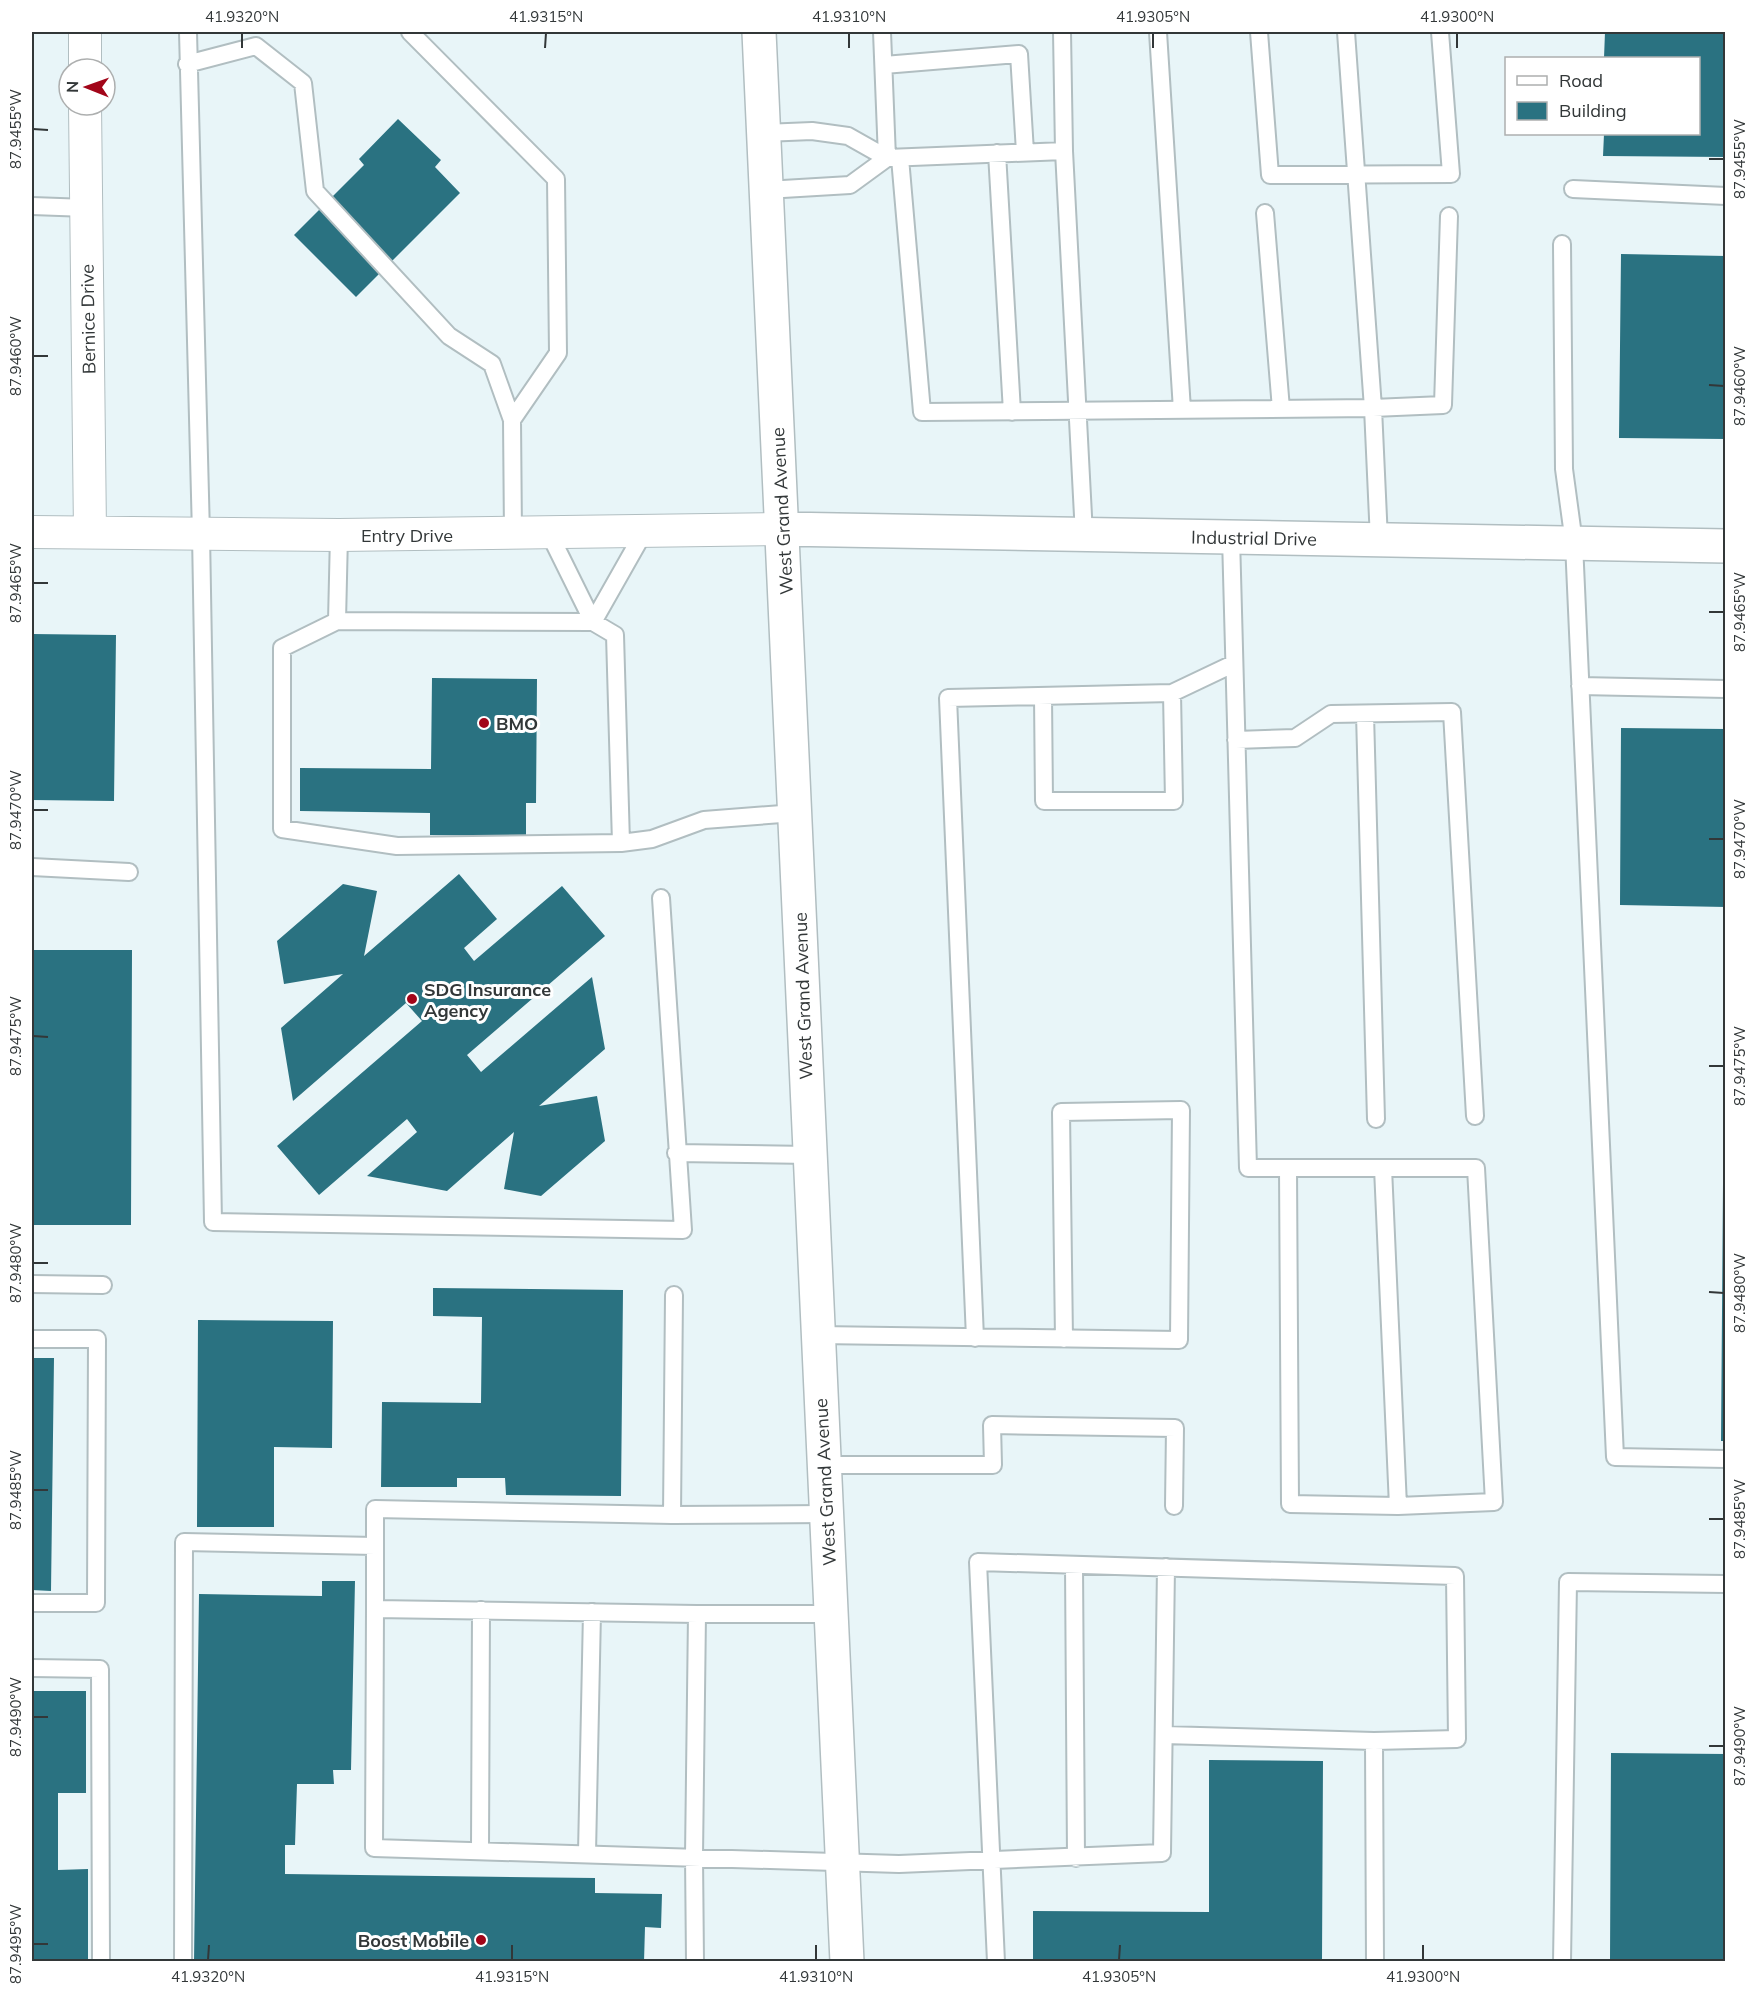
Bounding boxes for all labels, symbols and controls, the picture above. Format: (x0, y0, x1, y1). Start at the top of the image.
text: 41.9320°N (205, 7, 279, 26)
text: 41.9315°N (509, 7, 583, 26)
text: 41.9310°N (812, 7, 886, 26)
text: 41.9305°N (1116, 7, 1190, 26)
text: 41.9300°N (1420, 7, 1494, 26)
north arrow (57, 57, 117, 117)
legend (1505, 57, 1700, 135)
text: Road (1559, 69, 1603, 92)
text: N (62, 81, 82, 93)
text: 87.9455°W (6, 89, 25, 169)
text: Building (1559, 99, 1627, 122)
text: 87.9455°W (1730, 119, 1749, 199)
street label: Bernice Drive (76, 264, 100, 374)
text: 87.9460°W (6, 316, 25, 396)
text: 87.9460°W (1730, 346, 1749, 426)
street label: West Grand Avenue (766, 427, 798, 595)
street label: Entry Drive (361, 524, 453, 547)
street label: Industrial Drive (1191, 525, 1317, 551)
text: 87.9465°W (6, 543, 25, 623)
text: 87.9465°W (1730, 572, 1749, 652)
place label: BMO (496, 712, 538, 735)
marker: BMO (477, 716, 491, 730)
text: 87.9470°W (6, 770, 25, 850)
text: 87.9470°W (1730, 799, 1749, 879)
street label: West Grand Avenue (789, 912, 817, 1080)
place label: SDG Insurance Agency (424, 978, 551, 1022)
marker: SDG Insurance Agency (405, 992, 419, 1006)
text: 87.9475°W (6, 996, 25, 1076)
text: 87.9475°W (1730, 1026, 1749, 1106)
text: 87.9480°W (6, 1223, 25, 1303)
text: 87.9480°W (1730, 1253, 1749, 1333)
street label: West Grand Avenue (809, 1398, 841, 1566)
text: 87.9485°W (6, 1450, 25, 1530)
text: 87.9485°W (1730, 1479, 1749, 1559)
text: 87.9490°W (6, 1677, 25, 1757)
text: 87.9490°W (1730, 1706, 1749, 1786)
text: 87.9495°W (6, 1904, 25, 1984)
place label: Boost Mobile (358, 1929, 469, 1952)
marker: Boost Mobile (474, 1933, 488, 1947)
text: 41.9320°N (171, 1967, 245, 1986)
text: 41.9315°N (475, 1967, 549, 1986)
text: 41.9310°N (779, 1967, 853, 1986)
text: 41.9305°N (1082, 1967, 1156, 1986)
text: 41.9300°N (1386, 1967, 1460, 1986)

